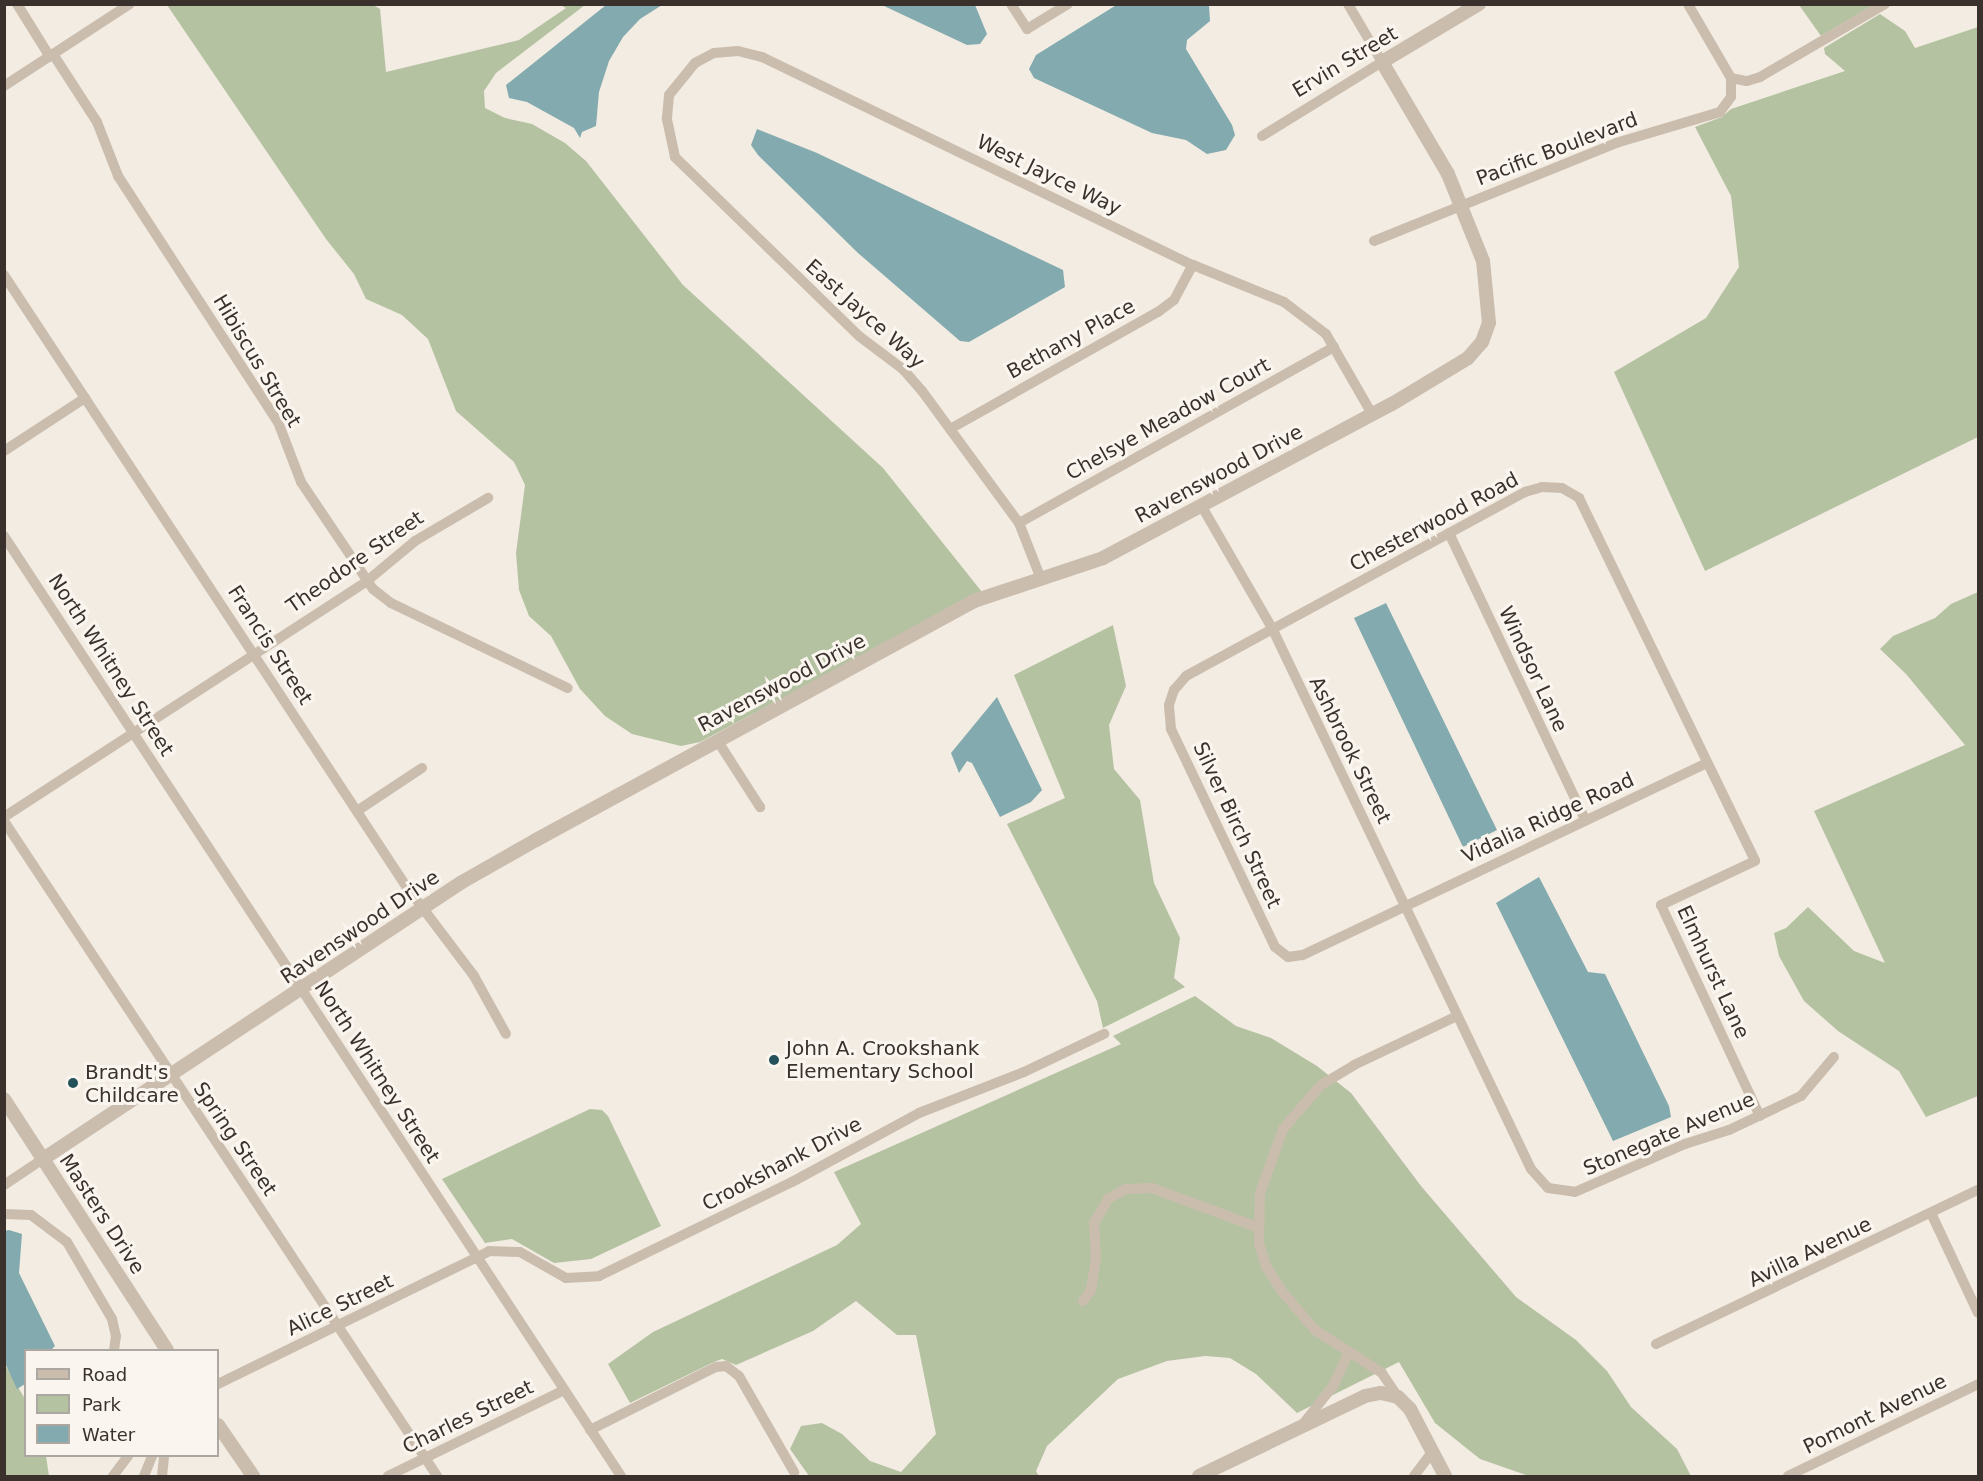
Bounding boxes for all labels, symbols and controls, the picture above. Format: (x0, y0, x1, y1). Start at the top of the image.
street label: Ervin Street (1288, 21, 1402, 103)
street label: Pacific Boulevard (1473, 107, 1641, 191)
street label: West Jayce Way (973, 130, 1125, 220)
street label: East Jayce Way (801, 254, 929, 374)
street label: Hibiscus Street (208, 290, 306, 432)
street label: Bethany Place (1003, 294, 1139, 384)
street label: Chelsye Meadow Court (1062, 353, 1274, 485)
street label: Ravenswood Drive (1131, 420, 1307, 528)
street label: Chesterwood Road (1345, 467, 1523, 577)
street label: Theodore Street (282, 506, 428, 618)
street label: North Whitney Street (43, 570, 179, 760)
street label: Francis Street (223, 581, 317, 709)
street label: Windsor Lane (1493, 602, 1573, 736)
street label: Ravenswood Drive (694, 629, 870, 737)
street label: Ashbrook Street (1304, 673, 1396, 827)
street label: Silver Birch Street (1188, 738, 1286, 912)
street label: Vidalia Ridge Road (1458, 768, 1638, 868)
street label: Ravenswood Drive (276, 865, 444, 989)
street label: Elmhurst Lane (1672, 902, 1754, 1042)
street label: North Whitney Street (309, 977, 445, 1167)
place label: John A. Crookshank Elementary School (786, 1036, 979, 1083)
marker: John A. Crookshank Elementary School (767, 1053, 781, 1067)
place label: Brandt's Childcare (85, 1060, 179, 1107)
marker: Brandt's Childcare (66, 1076, 80, 1090)
street label: Spring Street (188, 1078, 282, 1200)
street label: Stonegate Avenue (1580, 1087, 1758, 1181)
street label: Crookshank Drive (698, 1112, 866, 1216)
street label: Masters Drive (54, 1149, 150, 1279)
street label: Avilla Avenue (1745, 1212, 1875, 1292)
street label: Alice Street (283, 1269, 397, 1341)
legend (24, 1349, 219, 1457)
text: Road (82, 1364, 127, 1385)
street label: Pomont Avenue (1799, 1369, 1951, 1459)
street label: Charles Street (399, 1375, 537, 1459)
text: Park (82, 1394, 121, 1415)
text: Water (82, 1424, 135, 1445)

